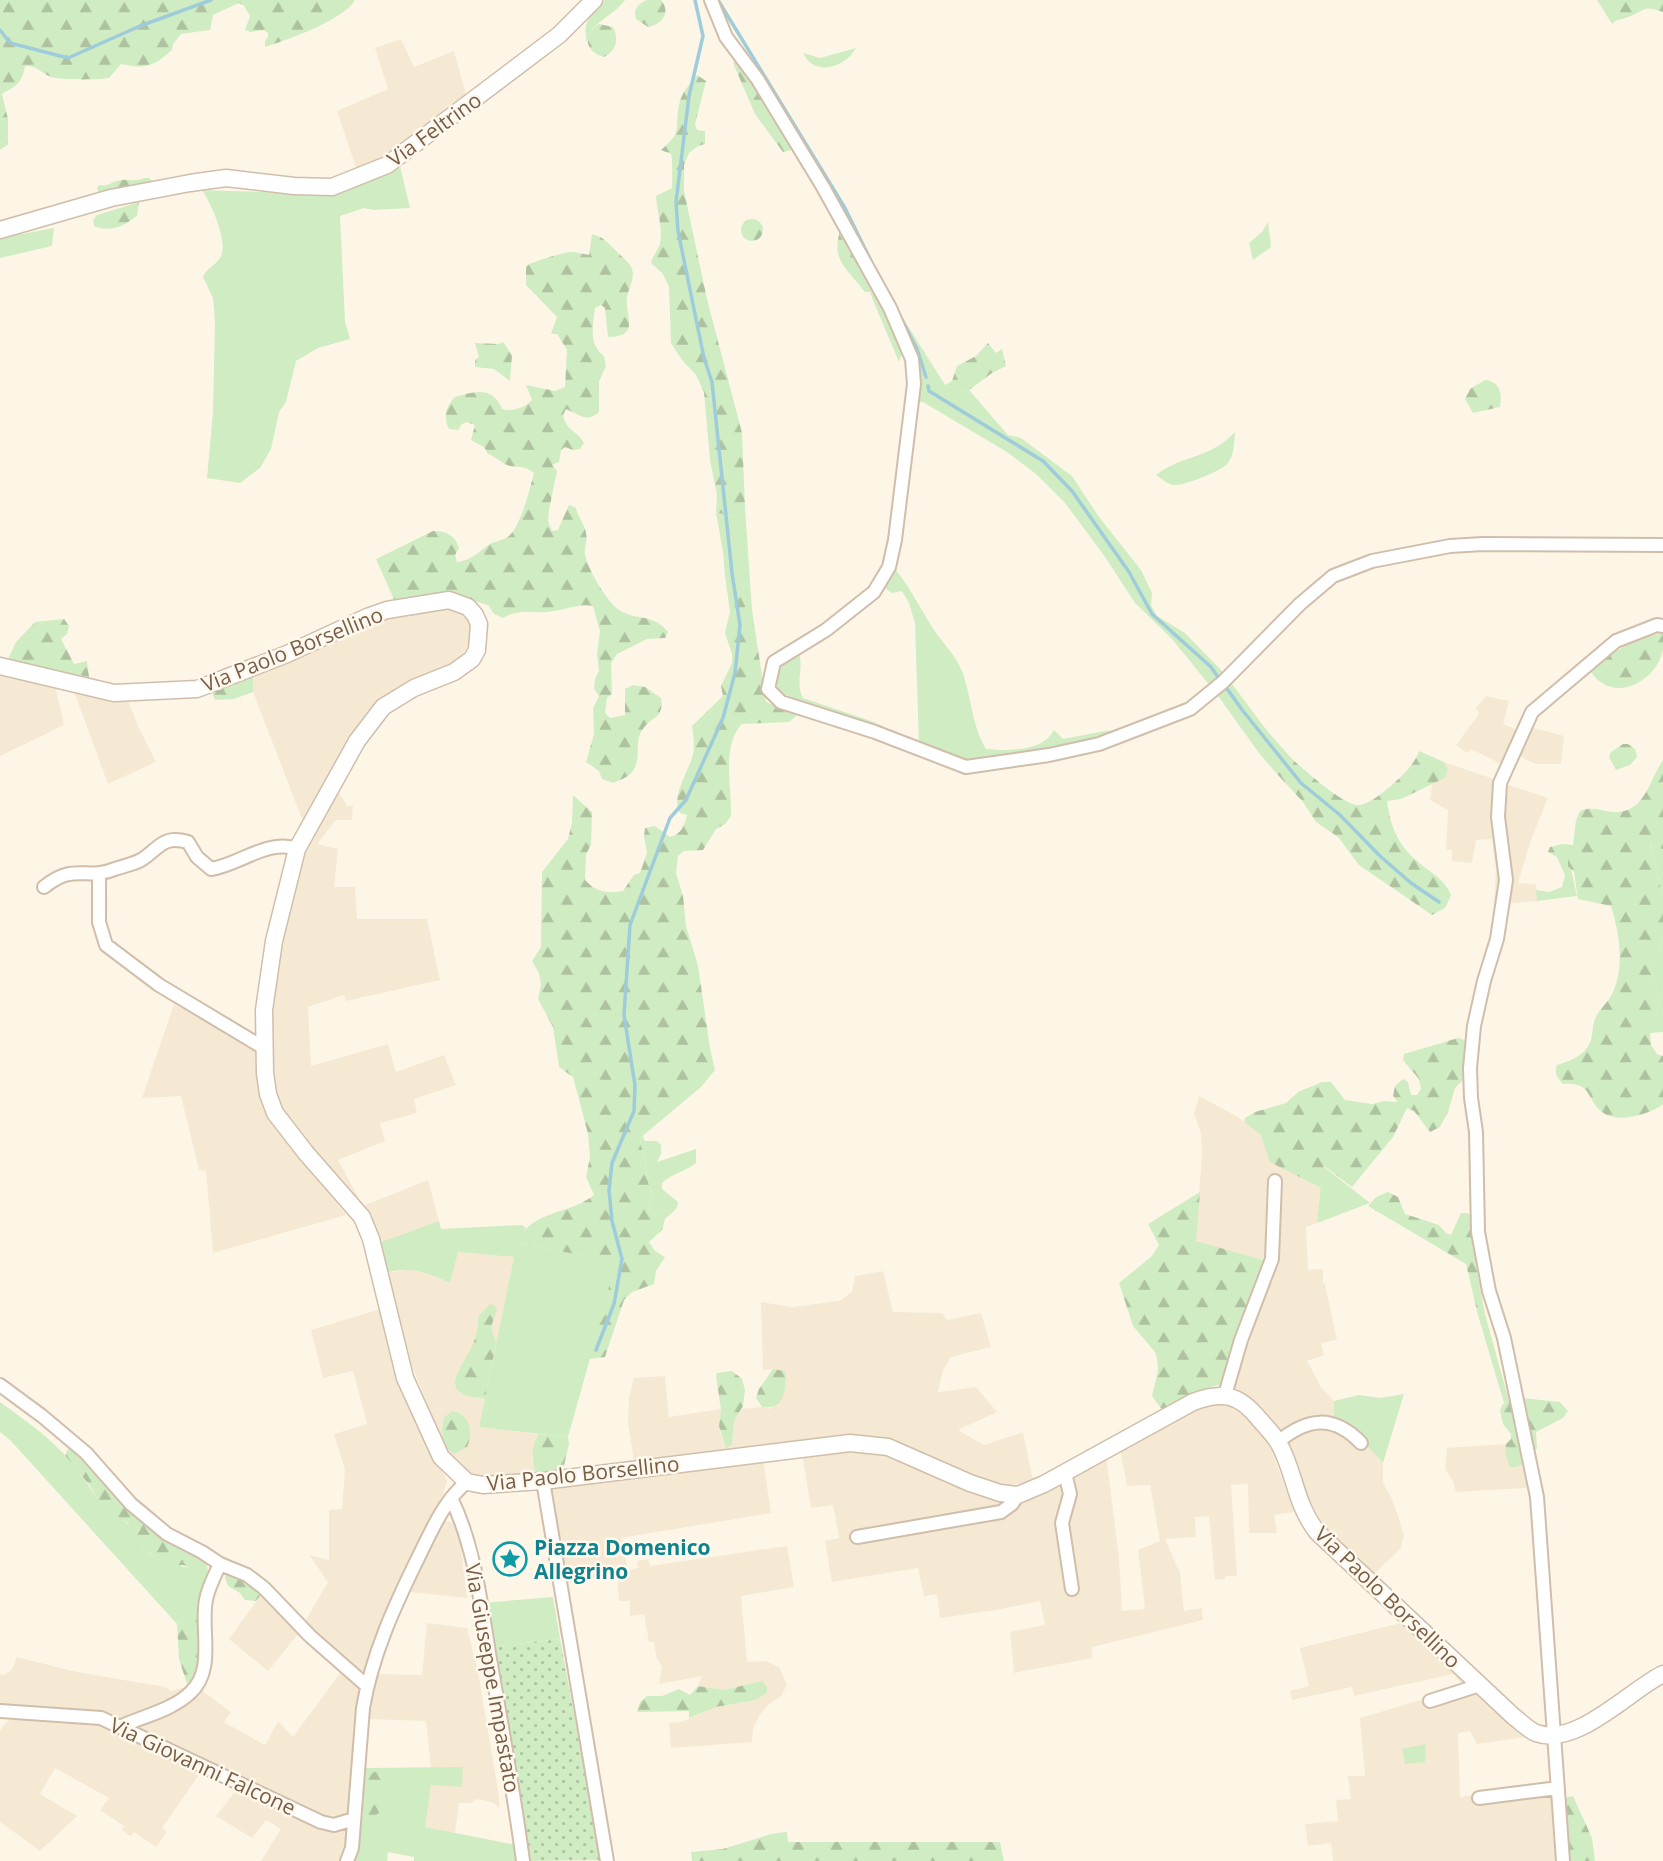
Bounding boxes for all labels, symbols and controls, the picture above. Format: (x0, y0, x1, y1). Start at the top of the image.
street label: Via Feltrino (381, 85, 487, 173)
street label: Via Paolo Borsellino (197, 600, 387, 698)
street label: Via Paolo Borsellino (485, 1449, 681, 1497)
street label: Via Paolo Borsellino (1309, 1520, 1467, 1674)
place label: Piazza Domenico Allegrino (534, 1533, 711, 1585)
place icon: Piazza Domenico Allegrino (491, 1540, 529, 1578)
street label: Via Giuseppe Impastato (459, 1561, 527, 1795)
street label: Via Giovanni Falcone (106, 1711, 300, 1821)

